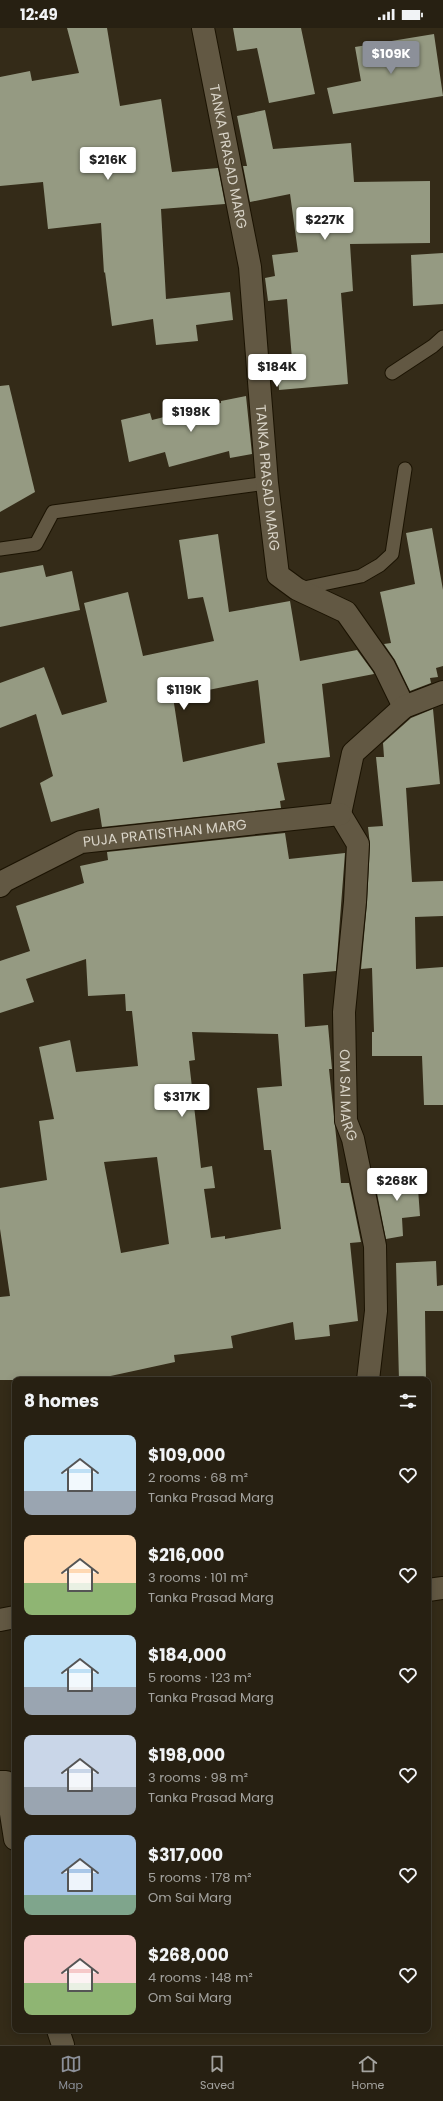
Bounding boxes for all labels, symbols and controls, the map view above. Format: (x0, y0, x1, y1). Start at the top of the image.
text: 12:49 (20, 4, 58, 25)
pin: $109K (363, 41, 419, 75)
text: $109K (372, 44, 410, 63)
street label: TANKA PRASAD MARG (204, 83, 252, 231)
pin: $216K (80, 147, 136, 181)
text: $216K (89, 150, 127, 169)
pin: $227K (297, 207, 353, 241)
text: $227K (305, 210, 345, 229)
pin: $184K (249, 354, 305, 388)
text: $184K (257, 357, 297, 376)
pin: $198K (163, 399, 219, 433)
text: $198K (172, 402, 210, 421)
street label: TANKA PRASAD MARG (251, 404, 285, 552)
pin: $119K (156, 677, 212, 711)
text: $119K (166, 680, 202, 699)
street label: PUJA PRATISTHAN MARG (82, 814, 248, 852)
street label: OM SAI MARG (335, 1049, 363, 1144)
pin: $317K (154, 1084, 210, 1118)
text: $317K (163, 1087, 201, 1106)
pin: $268K (369, 1168, 425, 1202)
text: $268K (376, 1171, 418, 1190)
text: 8 homes (24, 1389, 99, 1413)
icon: filters (397, 1390, 419, 1412)
text: $109,000 (148, 1443, 225, 1467)
icon: home (56, 1451, 104, 1499)
icon: heart (397, 1464, 419, 1486)
text: 2 rooms · 68 m² (148, 1468, 248, 1487)
text: Tanka Prasad Marg (148, 1488, 274, 1507)
text: $216,000 (148, 1543, 224, 1567)
icon: home (56, 1551, 104, 1599)
icon: heart (397, 1564, 419, 1586)
text: 3 rooms · 101 m² (148, 1568, 248, 1587)
text: Tanka Prasad Marg (148, 1588, 274, 1607)
text: $184,000 (148, 1643, 226, 1667)
icon: home (56, 1651, 104, 1699)
icon: heart (397, 1664, 419, 1686)
text: 5 rooms · 123 m² (148, 1668, 251, 1687)
text: Tanka Prasad Marg (148, 1688, 274, 1707)
text: $198,000 (148, 1743, 225, 1767)
icon: home (56, 1751, 104, 1799)
icon: heart (397, 1764, 419, 1786)
text: 3 rooms · 98 m² (148, 1768, 248, 1787)
text: Tanka Prasad Marg (148, 1788, 274, 1807)
text: $317,000 (148, 1843, 223, 1867)
icon: home (56, 1851, 104, 1899)
icon: heart (397, 1864, 419, 1886)
text: 5 rooms · 178 m² (148, 1868, 252, 1887)
text: Om Sai Marg (148, 1888, 232, 1907)
text: $268,000 (148, 1943, 229, 1967)
icon: home (56, 1951, 104, 1999)
icon: heart (397, 1964, 419, 1986)
text: 4 rooms · 148 m² (148, 1968, 253, 1987)
text: Om Sai Marg (148, 1988, 232, 2007)
tab: Map (59, 2053, 83, 2094)
tab: Saved (200, 2053, 234, 2094)
tab: Home (352, 2053, 384, 2094)

